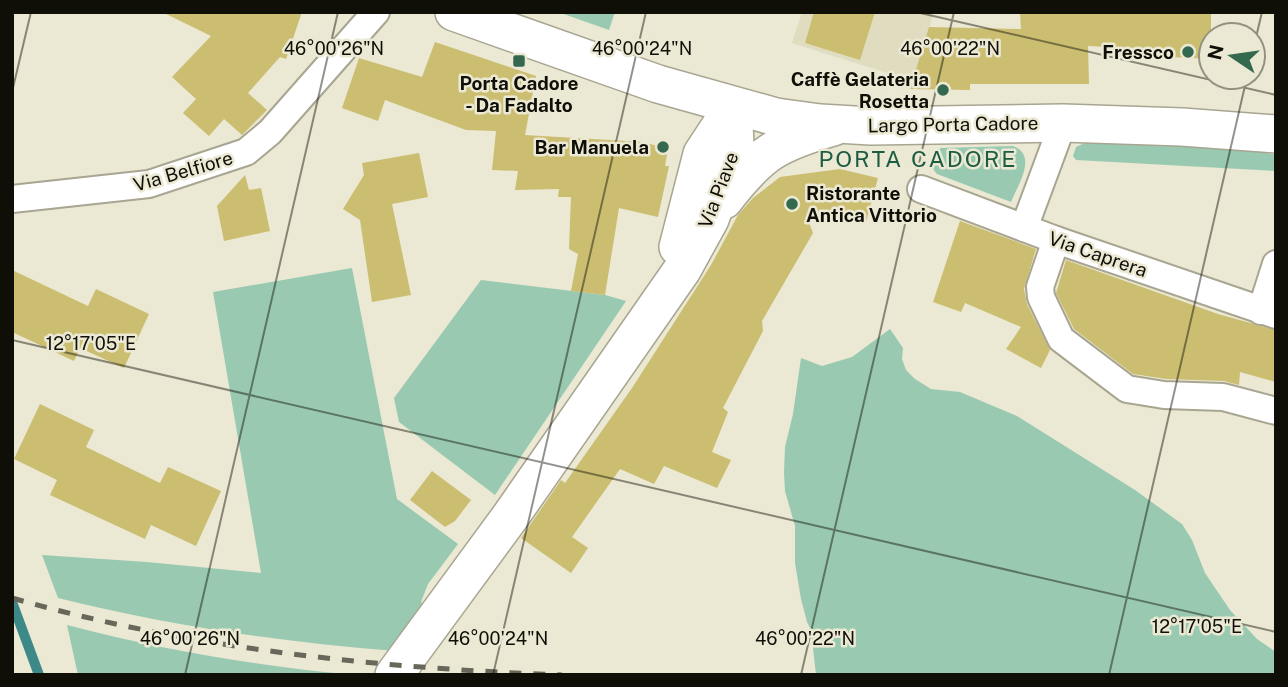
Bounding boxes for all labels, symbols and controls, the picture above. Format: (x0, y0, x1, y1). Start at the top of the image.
north arrow (1197, 21, 1267, 91)
text: 46°00'26"N (284, 38, 384, 59)
text: 46°00'24"N (592, 38, 692, 59)
text: 46°00'22"N (900, 38, 1000, 59)
place label: Fressco (1102, 41, 1174, 63)
text: N (1203, 42, 1228, 62)
marker: Fressco (1180, 44, 1196, 60)
marker: Porta Cadore - Da Fadalto (511, 53, 527, 69)
place label: Caffè Gelateria Rosetta (791, 68, 929, 112)
place label: Porta Cadore - Da Fadalto (459, 72, 579, 116)
marker: Caffè Gelateria Rosetta (935, 82, 951, 98)
street label: Largo Porta Cadore (867, 112, 1039, 136)
place label: Bar Manuela (535, 136, 649, 158)
marker: Bar Manuela (655, 139, 671, 155)
district label: PORTA CADORE (819, 145, 1017, 172)
street label: Via Belfiore (131, 146, 235, 196)
street label: Via Piave (693, 149, 743, 231)
place label: Ristorante Antica Vittorio (806, 182, 937, 226)
marker: Ristorante Antica Vittorio (784, 196, 800, 212)
street label: Via Caprera (1046, 227, 1150, 281)
text: 12°17'05"E (46, 333, 136, 354)
text: 12°17'05"E (1152, 616, 1242, 637)
text: 46°00'26"N (140, 628, 240, 649)
text: 46°00'24"N (448, 628, 548, 649)
text: 46°00'22"N (755, 628, 855, 649)

